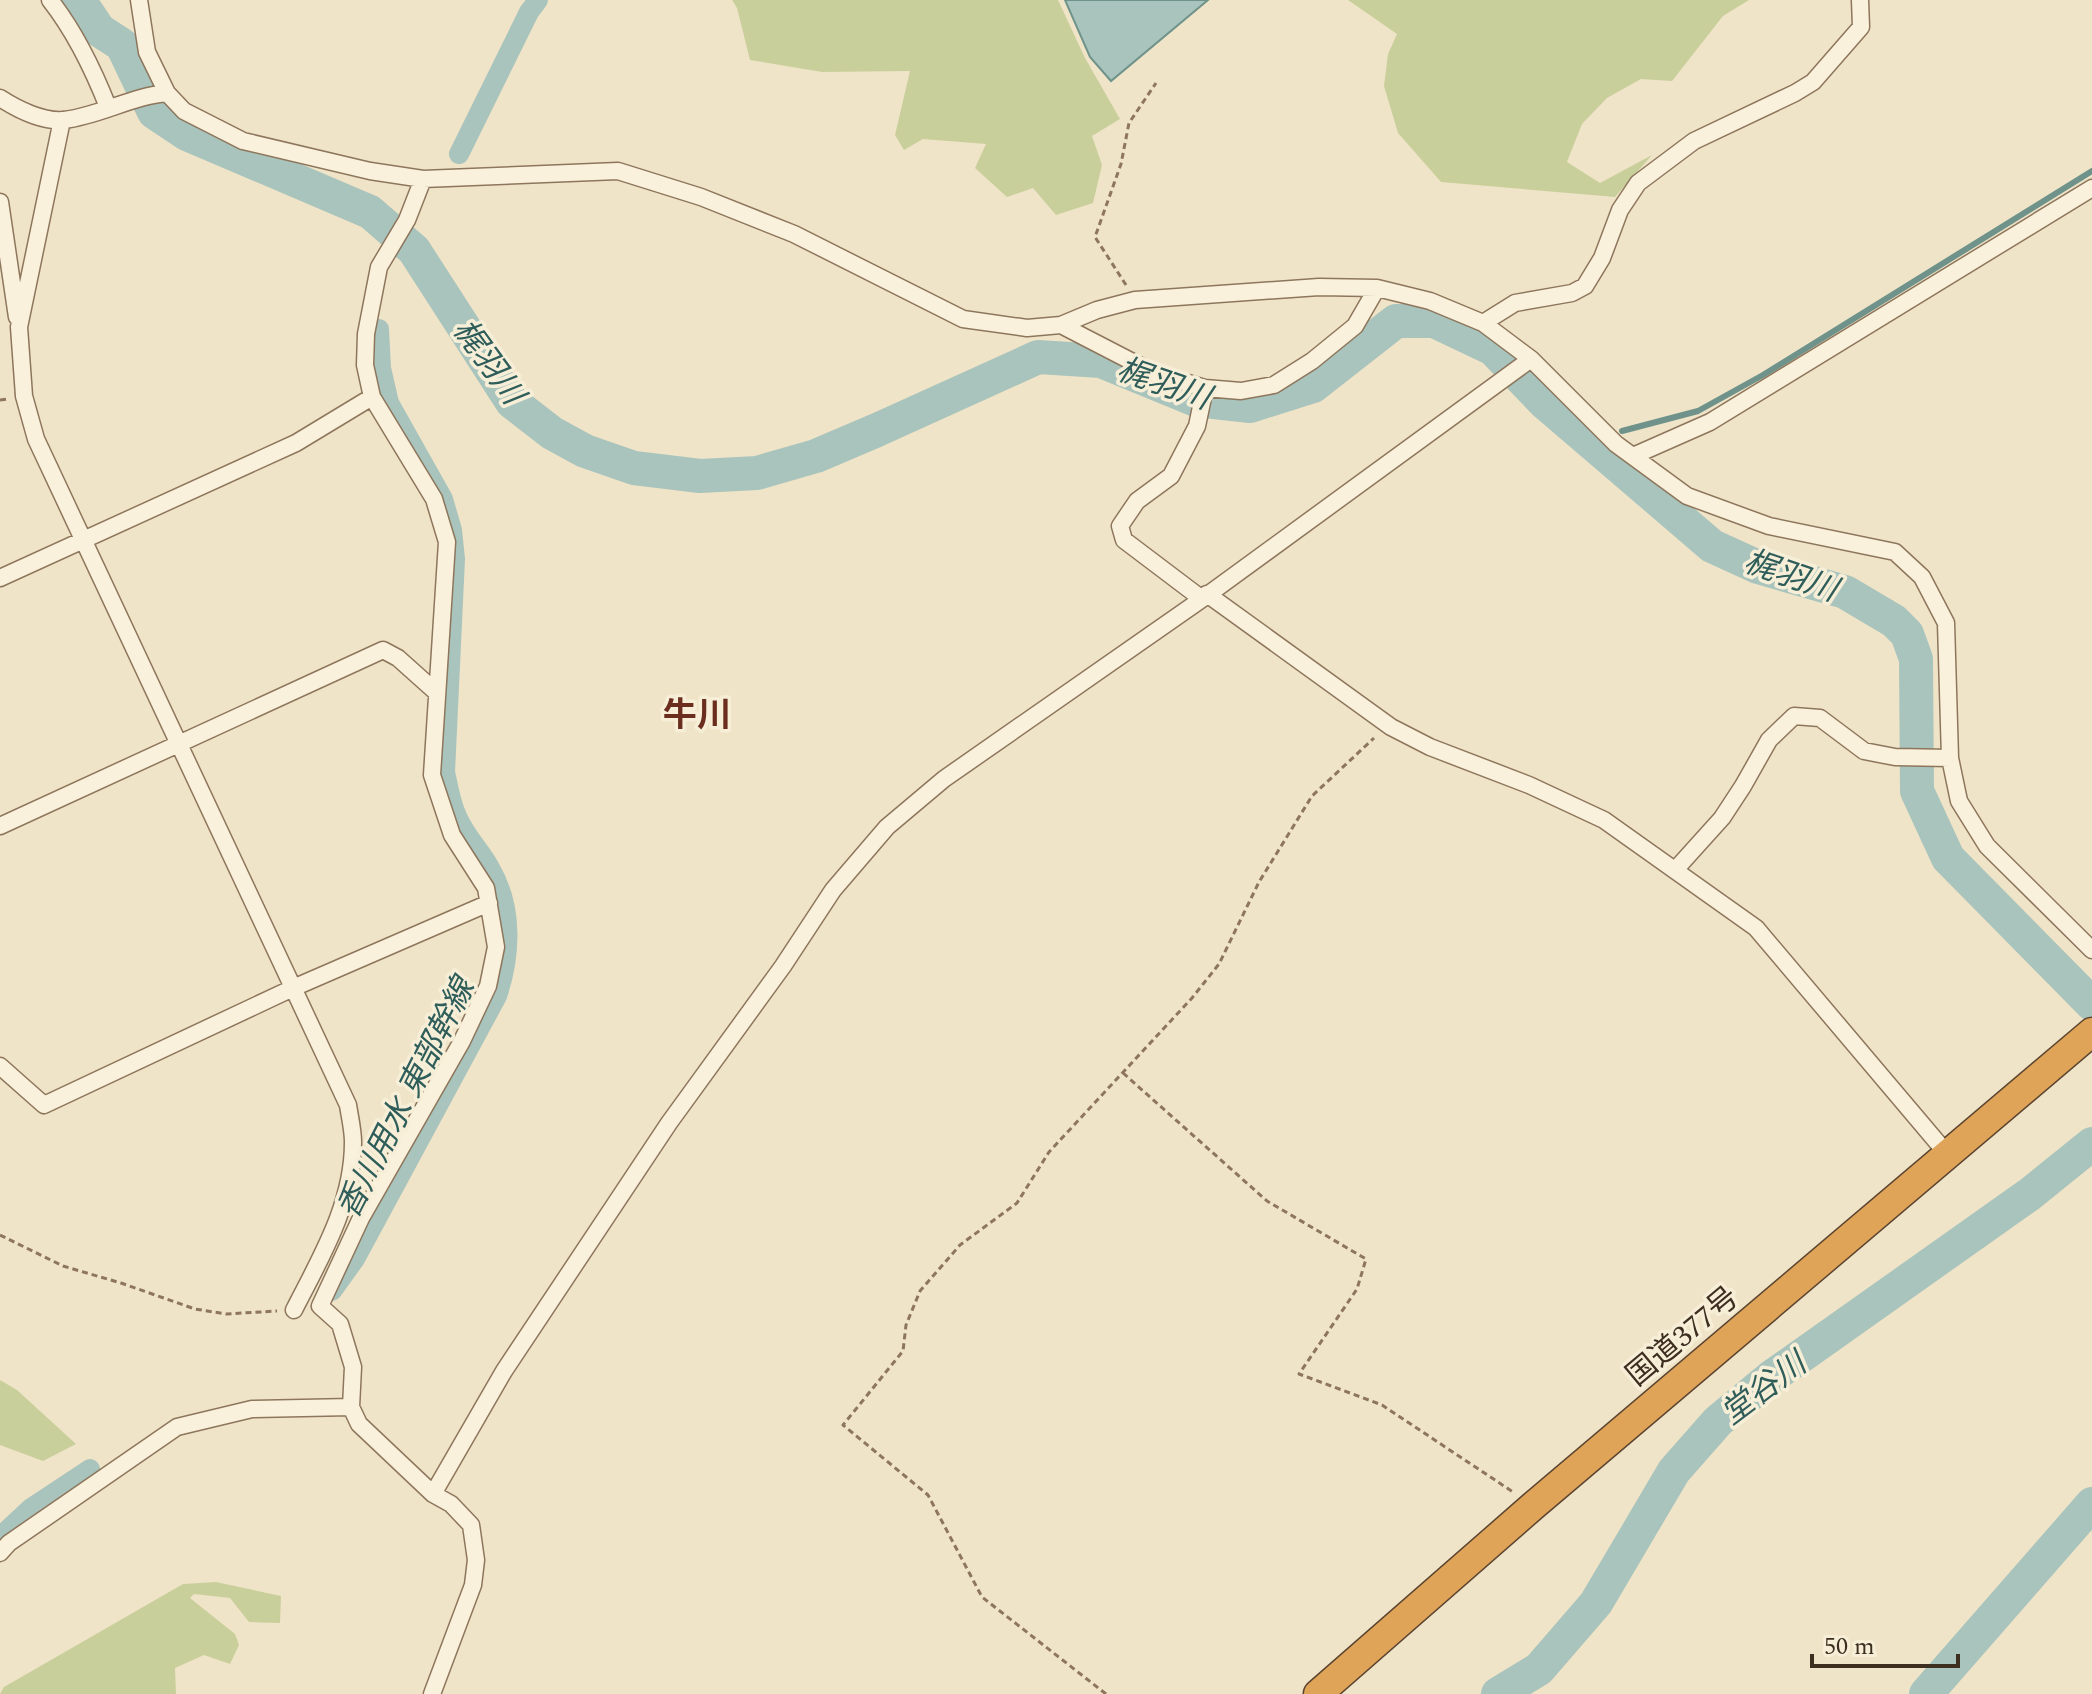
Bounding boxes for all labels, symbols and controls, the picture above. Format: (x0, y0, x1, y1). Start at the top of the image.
water label: 梶羽川 (440, 309, 538, 418)
water label: 梶羽川 (1110, 346, 1220, 424)
water label: 梶羽川 (1737, 538, 1847, 616)
district label: 牛川 (663, 690, 731, 742)
water label: 香川用水 東部幹線 (325, 967, 490, 1227)
street label: 国道377号 (1616, 1276, 1749, 1398)
water label: 堂谷川 (1711, 1339, 1819, 1438)
scale bar (1812, 1618, 1958, 1668)
text: 50 m (1824, 1629, 1875, 1665)

